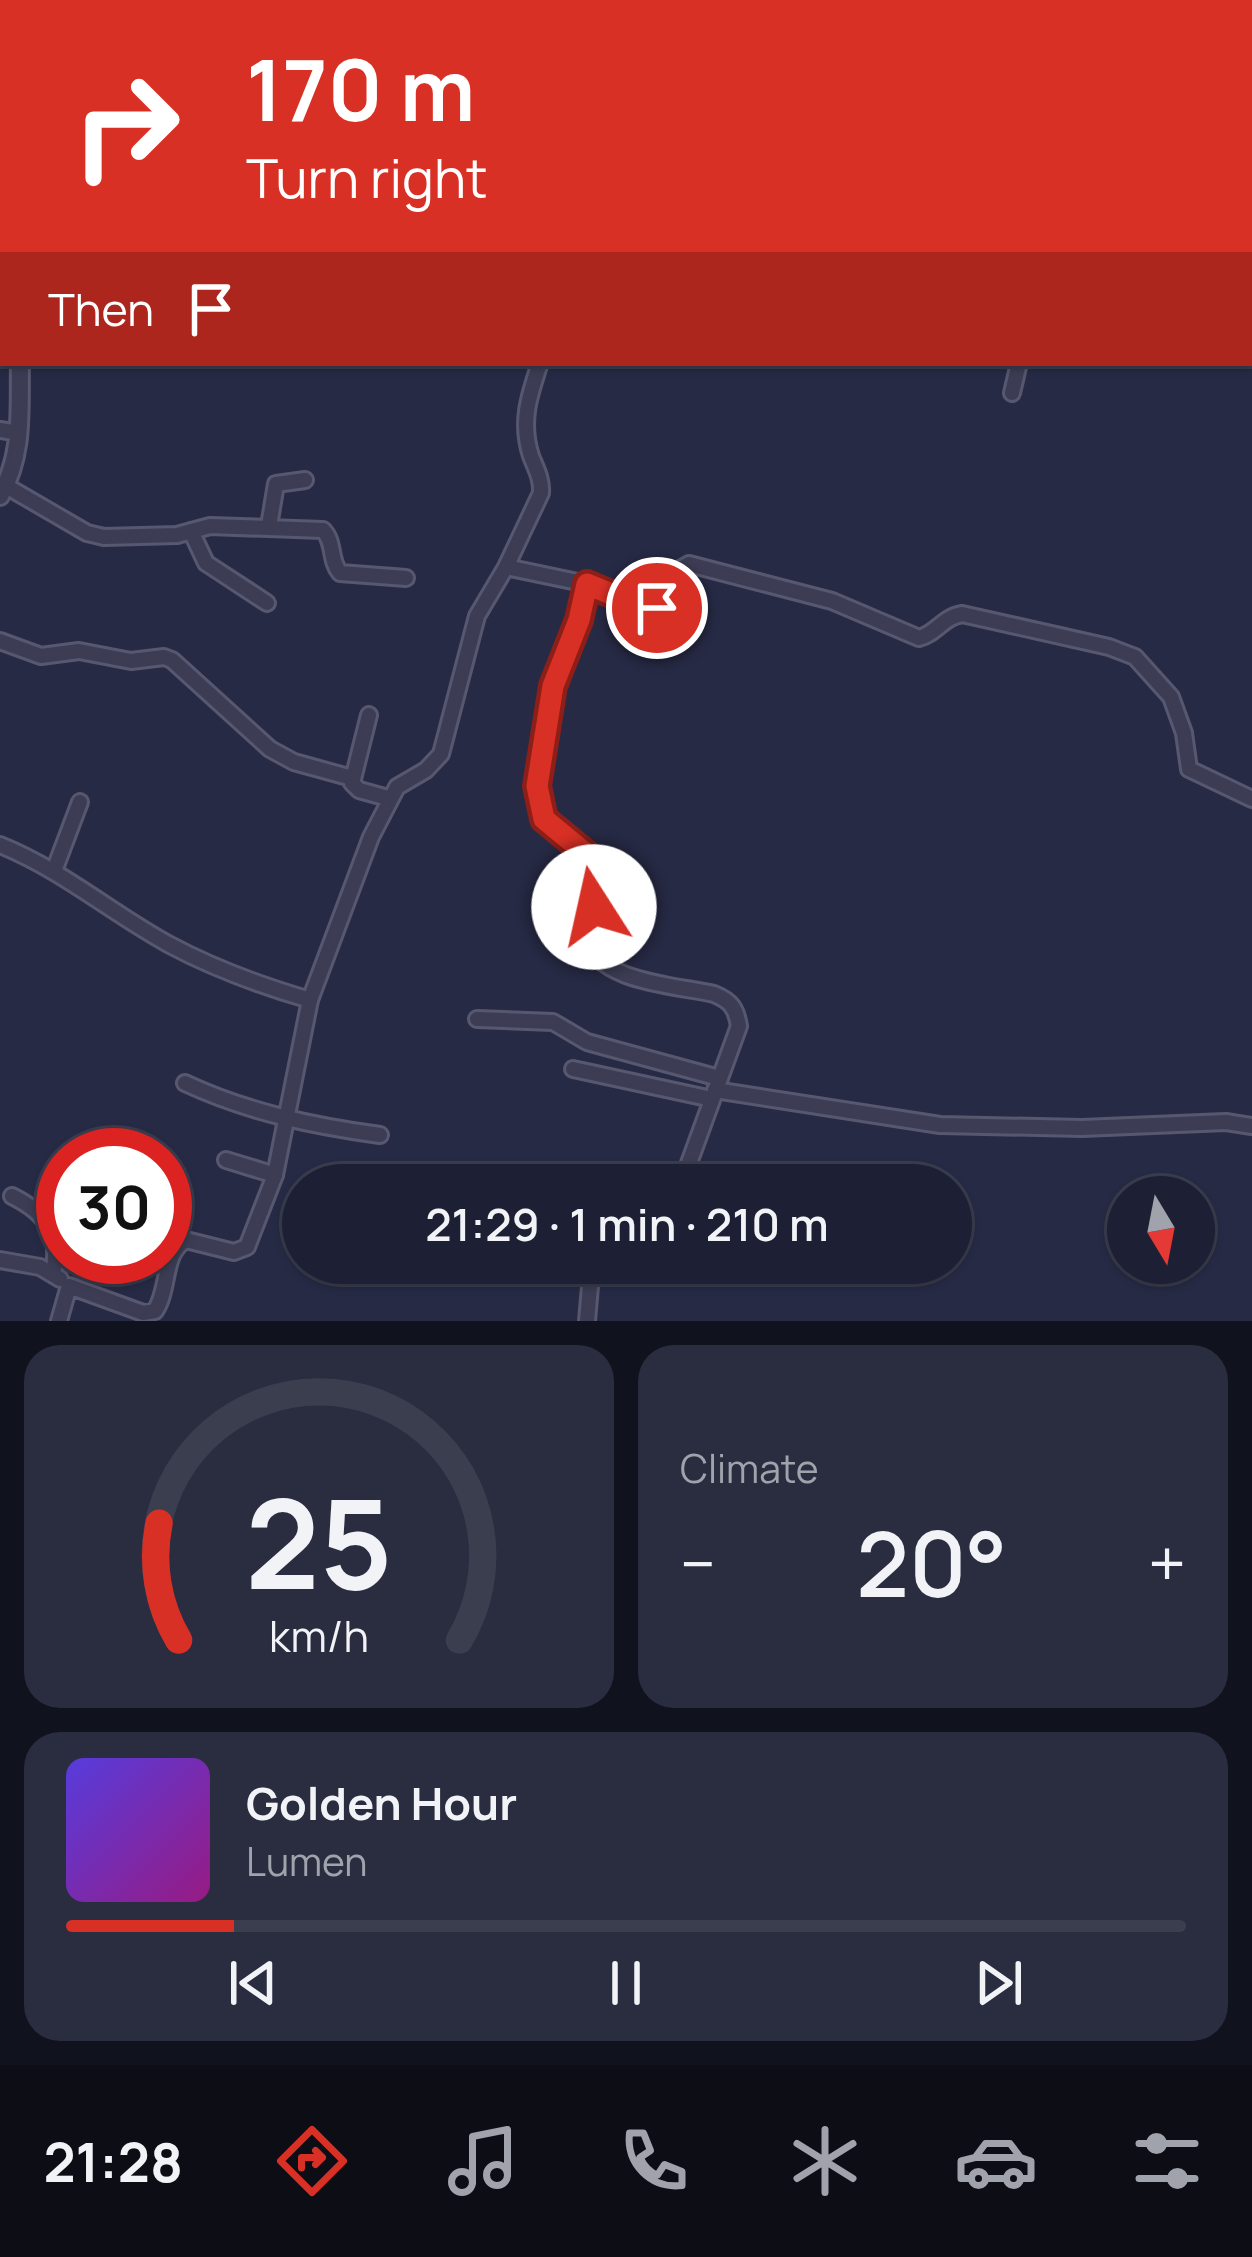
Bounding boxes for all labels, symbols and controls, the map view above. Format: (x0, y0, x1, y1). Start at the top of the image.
text: 170 m (246, 31, 475, 146)
icon: right (48, 48, 204, 204)
text: Turn right (246, 140, 488, 214)
icon: arrive (178, 276, 244, 342)
text: Then (48, 278, 154, 340)
pin (606, 557, 708, 659)
icon: arrive (624, 575, 690, 641)
position arrow (531, 844, 657, 970)
speed limit sign: 30 (36, 1128, 192, 1284)
north arrow (1107, 1176, 1215, 1284)
map controls (1107, 1176, 1215, 1284)
text: 21:29 · 1 min · 210 m (425, 1193, 829, 1255)
text: Climate (680, 1441, 819, 1495)
text: 25 (245, 1456, 393, 1626)
text: 20° (856, 1501, 1007, 1624)
text: − (680, 1518, 716, 1608)
text: + (1148, 1518, 1186, 1608)
text: km/h (269, 1605, 369, 1664)
text: Golden Hour (246, 1772, 517, 1834)
text: Lumen (246, 1834, 367, 1888)
icon: previous (220, 1950, 286, 2016)
icon: pause (593, 1950, 659, 2016)
icon: next (966, 1950, 1032, 2016)
icon: directions (270, 2119, 354, 2203)
icon: music (441, 2119, 525, 2203)
icon: phone (612, 2119, 696, 2203)
icon: climate (783, 2119, 867, 2203)
icon: car (954, 2119, 1038, 2203)
icon: filters (1125, 2119, 1209, 2203)
text: 21:28 (43, 2124, 183, 2198)

